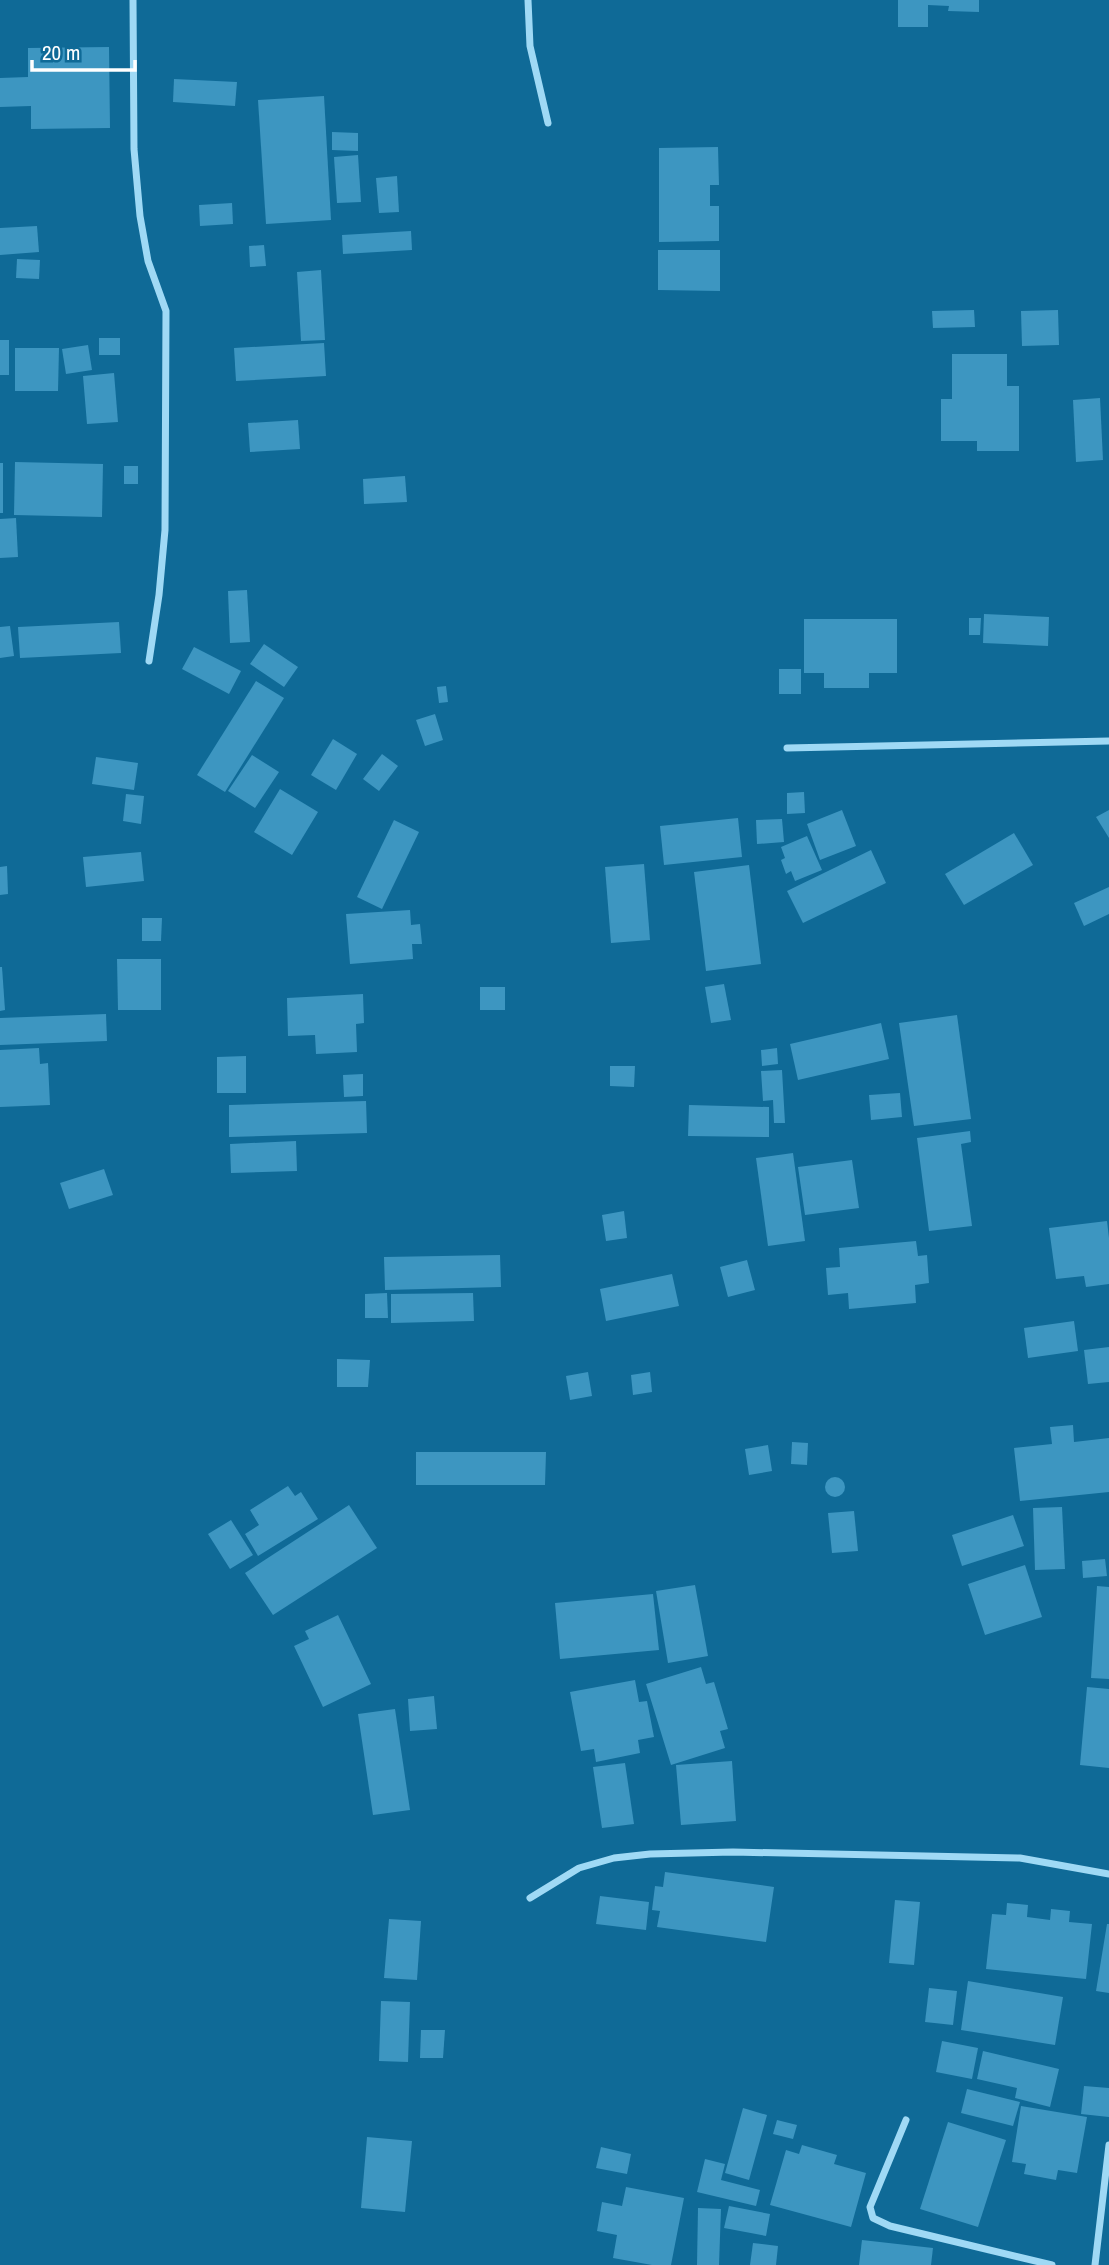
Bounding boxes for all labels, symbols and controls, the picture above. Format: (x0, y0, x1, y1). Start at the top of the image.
scale bar (32, 28, 135, 72)
text: 20 m (42, 38, 80, 67)

